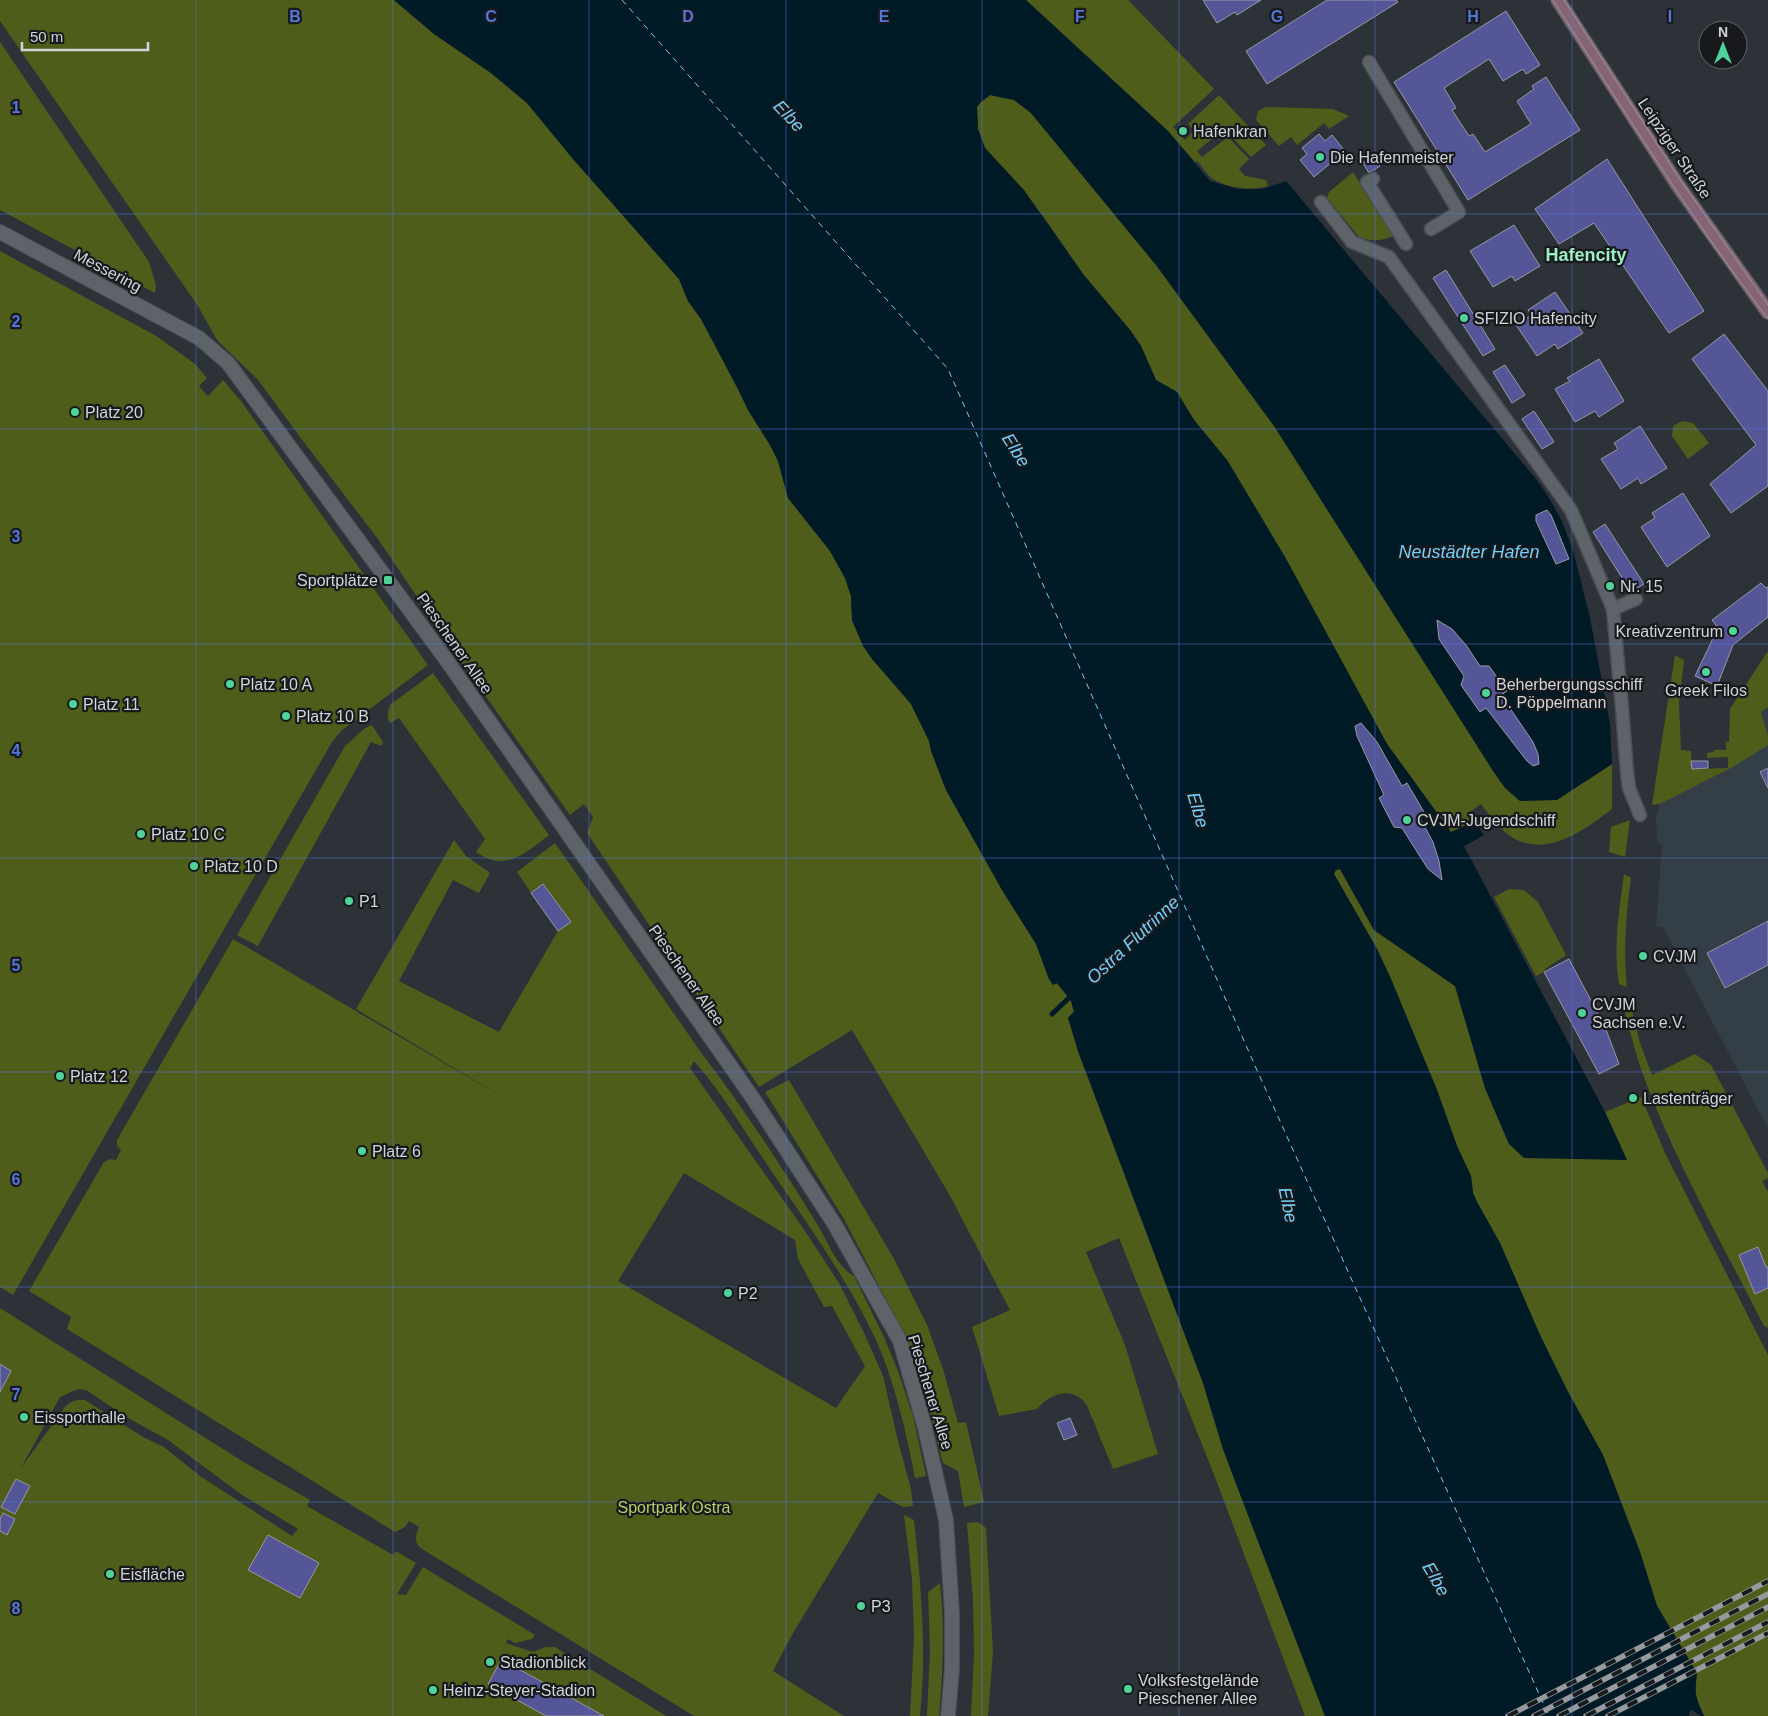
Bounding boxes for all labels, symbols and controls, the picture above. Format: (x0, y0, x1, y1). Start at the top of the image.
text: B (289, 8, 301, 25)
text: C (485, 8, 497, 25)
text: D (682, 8, 694, 25)
text: E (879, 8, 890, 25)
text: F (1075, 8, 1085, 25)
text: G (1271, 8, 1283, 25)
text: H (1467, 8, 1479, 25)
text: I (1668, 8, 1672, 25)
scale bar (22, 20, 149, 52)
north arrow (1698, 20, 1748, 70)
text: N (1718, 24, 1728, 40)
text: 50 m (30, 28, 63, 45)
street label: Leipziger Straße (1635, 95, 1715, 202)
water label: Elbe (769, 96, 809, 136)
text: 1 (12, 99, 21, 116)
place label: Hafenkran (1193, 123, 1267, 140)
marker: Hafenkran (1177, 125, 1189, 137)
place label: Die Hafenmeister (1330, 149, 1454, 166)
marker: Die Hafenmeister (1314, 151, 1326, 163)
district label: Hafencity (1545, 245, 1627, 265)
street label: Messering (71, 246, 144, 295)
place label: SFIZIO Hafencity (1474, 310, 1597, 327)
marker: SFIZIO Hafencity (1458, 312, 1470, 324)
text: 2 (12, 313, 21, 330)
place label: Platz 20 (85, 404, 143, 421)
marker: Platz 20 (69, 406, 81, 418)
water label: Elbe (998, 429, 1034, 471)
text: 3 (12, 528, 21, 545)
water label: Neustädter Hafen (1398, 542, 1540, 562)
place label: Sportplätze (297, 572, 378, 589)
marker: Sportplätze (382, 574, 394, 586)
place label: Nr. 15 (1620, 578, 1663, 595)
marker: Nr. 15 (1604, 580, 1616, 592)
street label: Pieschener Allee (413, 590, 496, 697)
place label: Kreativzentrum (1615, 623, 1723, 640)
marker: Kreativzentrum (1727, 625, 1739, 637)
marker: Greek Filos (1700, 666, 1712, 678)
place label: Platz 10 A (240, 676, 312, 693)
place label: Beherbergungsschiff D. Pöppelmann (1496, 676, 1643, 711)
marker: Platz 10 A (224, 678, 236, 690)
place label: Greek Filos (1665, 682, 1747, 699)
marker: Beherbergungsschiff D. Pöppelmann (1480, 687, 1492, 699)
place label: Platz 11 (83, 696, 140, 713)
marker: Platz 11 (67, 698, 79, 710)
place label: Platz 10 B (296, 708, 369, 725)
marker: Platz 10 B (280, 710, 292, 722)
text: 4 (12, 742, 21, 759)
water label: Elbe (1183, 790, 1213, 830)
place label: CVJM-Jugendschiff (1417, 812, 1556, 829)
marker: CVJM-Jugendschiff (1401, 814, 1413, 826)
place label: Platz 10 C (151, 826, 225, 843)
marker: Platz 10 C (135, 828, 147, 840)
place label: Platz 10 D (204, 858, 278, 875)
marker: Platz 10 D (188, 860, 200, 872)
water label: Ostra Flutrinne (1083, 892, 1183, 988)
place label: P1 (359, 893, 379, 910)
marker: P1 (343, 895, 355, 907)
street label: Pieschener Allee (645, 922, 728, 1029)
place label: CVJM (1653, 948, 1697, 965)
marker: CVJM (1637, 950, 1649, 962)
text: 5 (12, 957, 21, 974)
place label: CVJM Sachsen e.V. (1592, 996, 1686, 1031)
marker: CVJM Sachsen e.V. (1576, 1007, 1588, 1019)
place label: Platz 12 (70, 1068, 128, 1085)
marker: Platz 12 (54, 1070, 66, 1082)
place label: Lastenträger (1643, 1090, 1734, 1107)
marker: Lastenträger (1627, 1092, 1639, 1104)
place label: Platz 6 (372, 1143, 421, 1160)
marker: Platz 6 (356, 1145, 368, 1157)
text: 6 (12, 1171, 21, 1188)
water label: Elbe (1274, 1185, 1302, 1225)
place label: P2 (738, 1285, 758, 1302)
marker: P2 (722, 1287, 734, 1299)
street label: Pieschener Allee (905, 1333, 956, 1452)
text: 7 (12, 1386, 21, 1403)
place label: Eissporthalle (34, 1409, 126, 1426)
marker: Eissporthalle (18, 1411, 30, 1423)
park label: Sportpark Ostra (618, 1499, 731, 1516)
water label: Elbe (1418, 1558, 1454, 1600)
place label: Eisfläche (120, 1566, 185, 1583)
marker: Eisfläche (104, 1568, 116, 1580)
place label: P3 (871, 1598, 891, 1615)
text: 8 (12, 1600, 21, 1617)
marker: P3 (855, 1600, 867, 1612)
place label: Stadionblick (500, 1654, 587, 1671)
marker: Stadionblick (484, 1656, 496, 1668)
place label: Volksfestgelände Pieschener Allee (1138, 1672, 1259, 1707)
place label: Heinz-Steyer-Stadion (443, 1682, 595, 1699)
marker: Volksfestgelände Pieschener Allee (1122, 1683, 1134, 1695)
marker: Heinz-Steyer-Stadion (427, 1684, 439, 1696)

